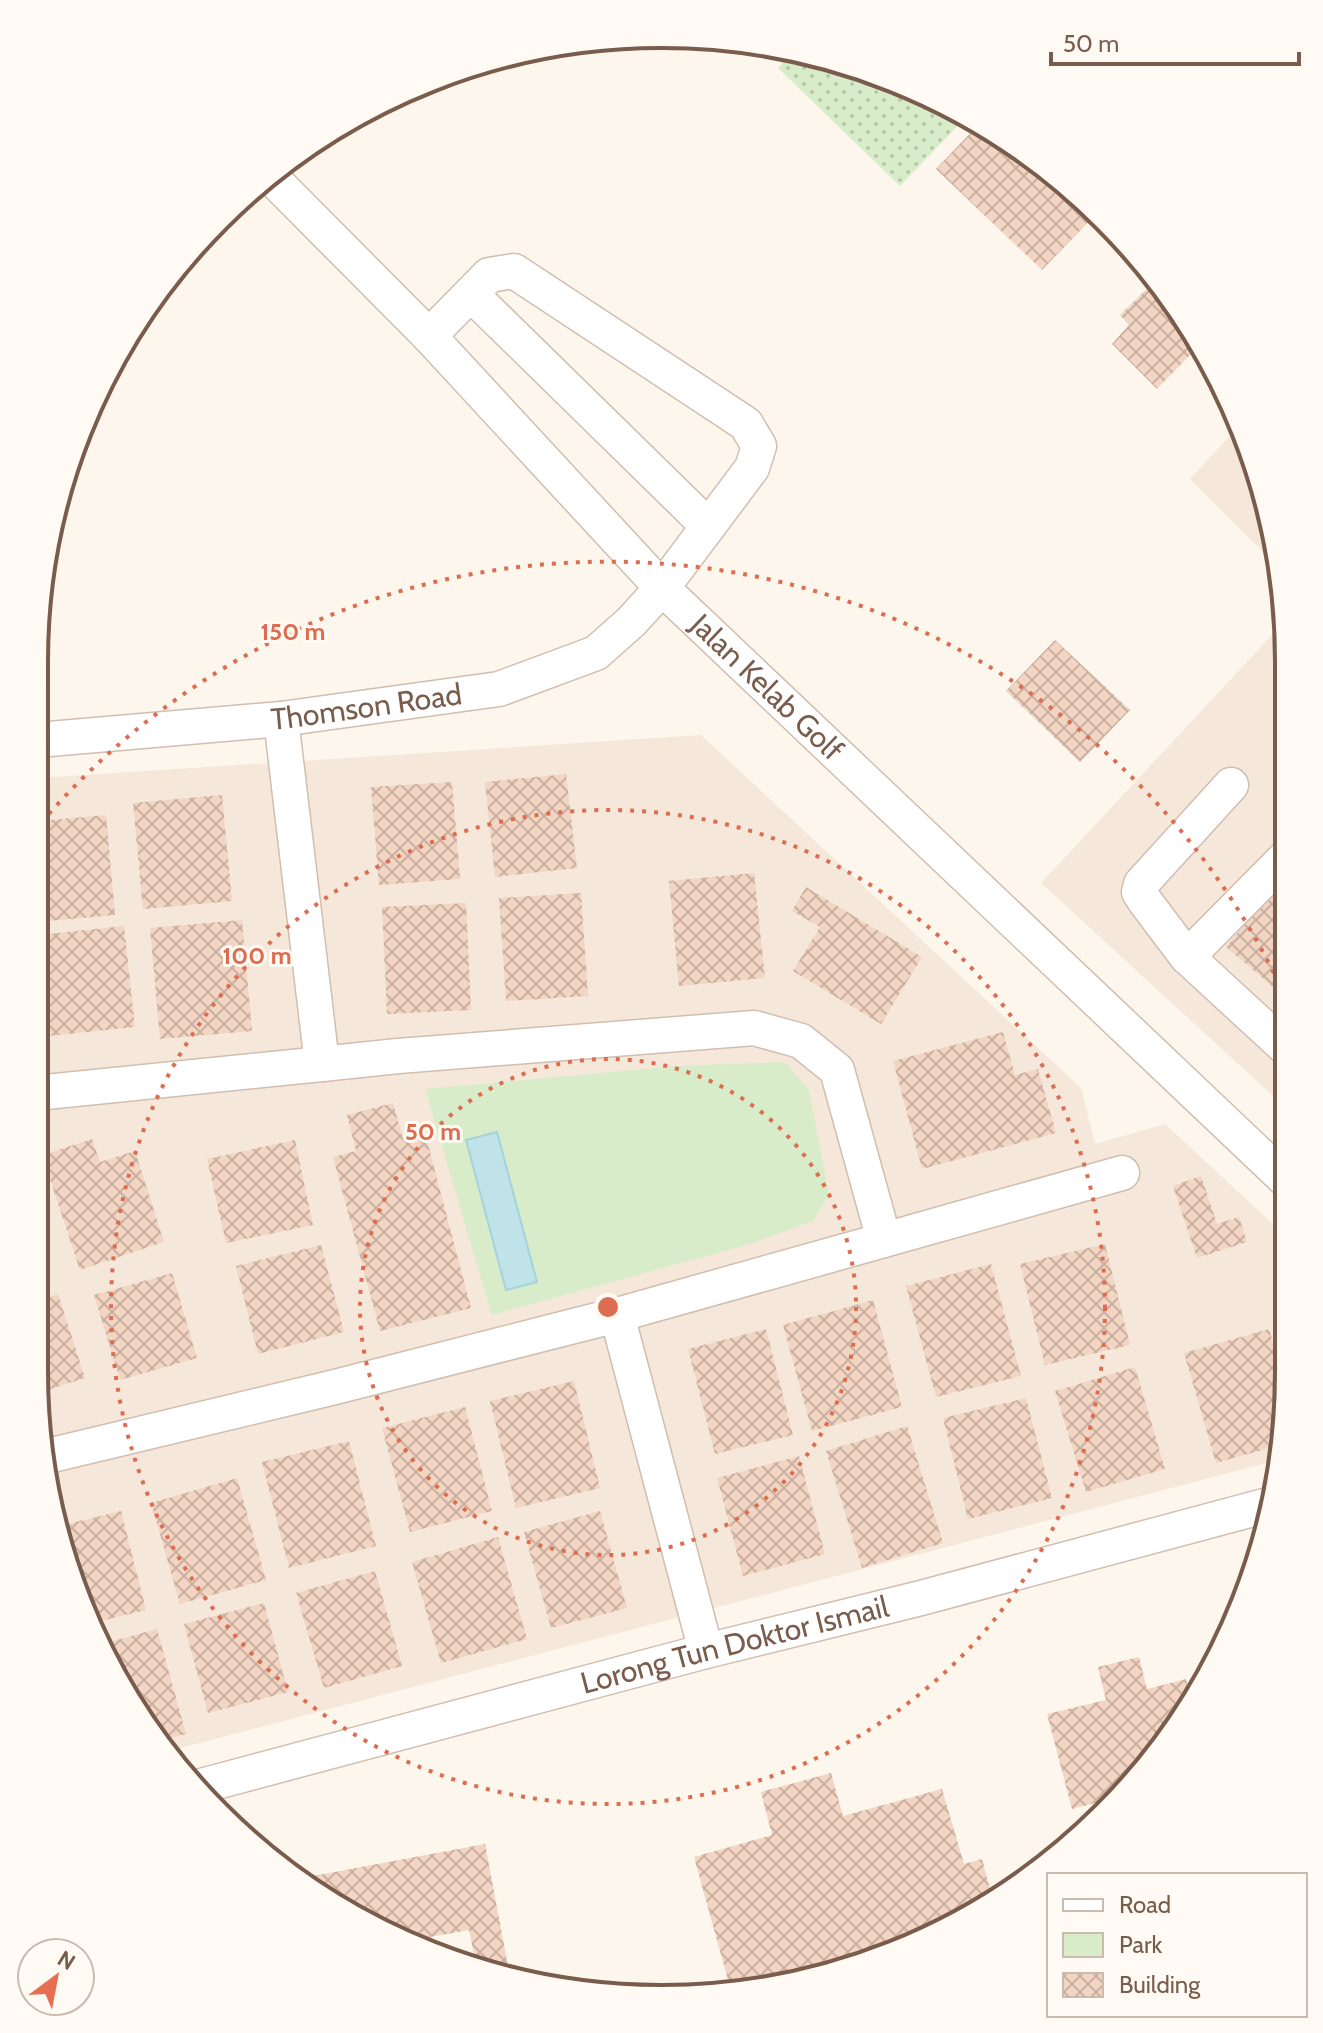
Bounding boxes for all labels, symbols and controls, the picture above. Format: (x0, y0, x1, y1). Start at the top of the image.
scale bar (1051, 16, 1299, 66)
text: 50 m (1063, 29, 1119, 58)
street label: Jalan Kelab Golf (682, 605, 851, 768)
text: 150 m (261, 617, 325, 646)
street label: Thomson Road (269, 675, 464, 738)
text: 100 m (222, 941, 292, 970)
text: 50 m (405, 1117, 461, 1146)
centre of rings (594, 1293, 622, 1321)
street label: Lorong Tun Doktor Ismail (577, 1588, 892, 1702)
legend (1047, 1873, 1307, 2017)
text: Road (1119, 1890, 1171, 1919)
text: Park (1119, 1930, 1162, 1959)
north arrow (16, 1937, 96, 2017)
text: N (53, 1945, 80, 1976)
text: Building (1119, 1970, 1201, 1999)

